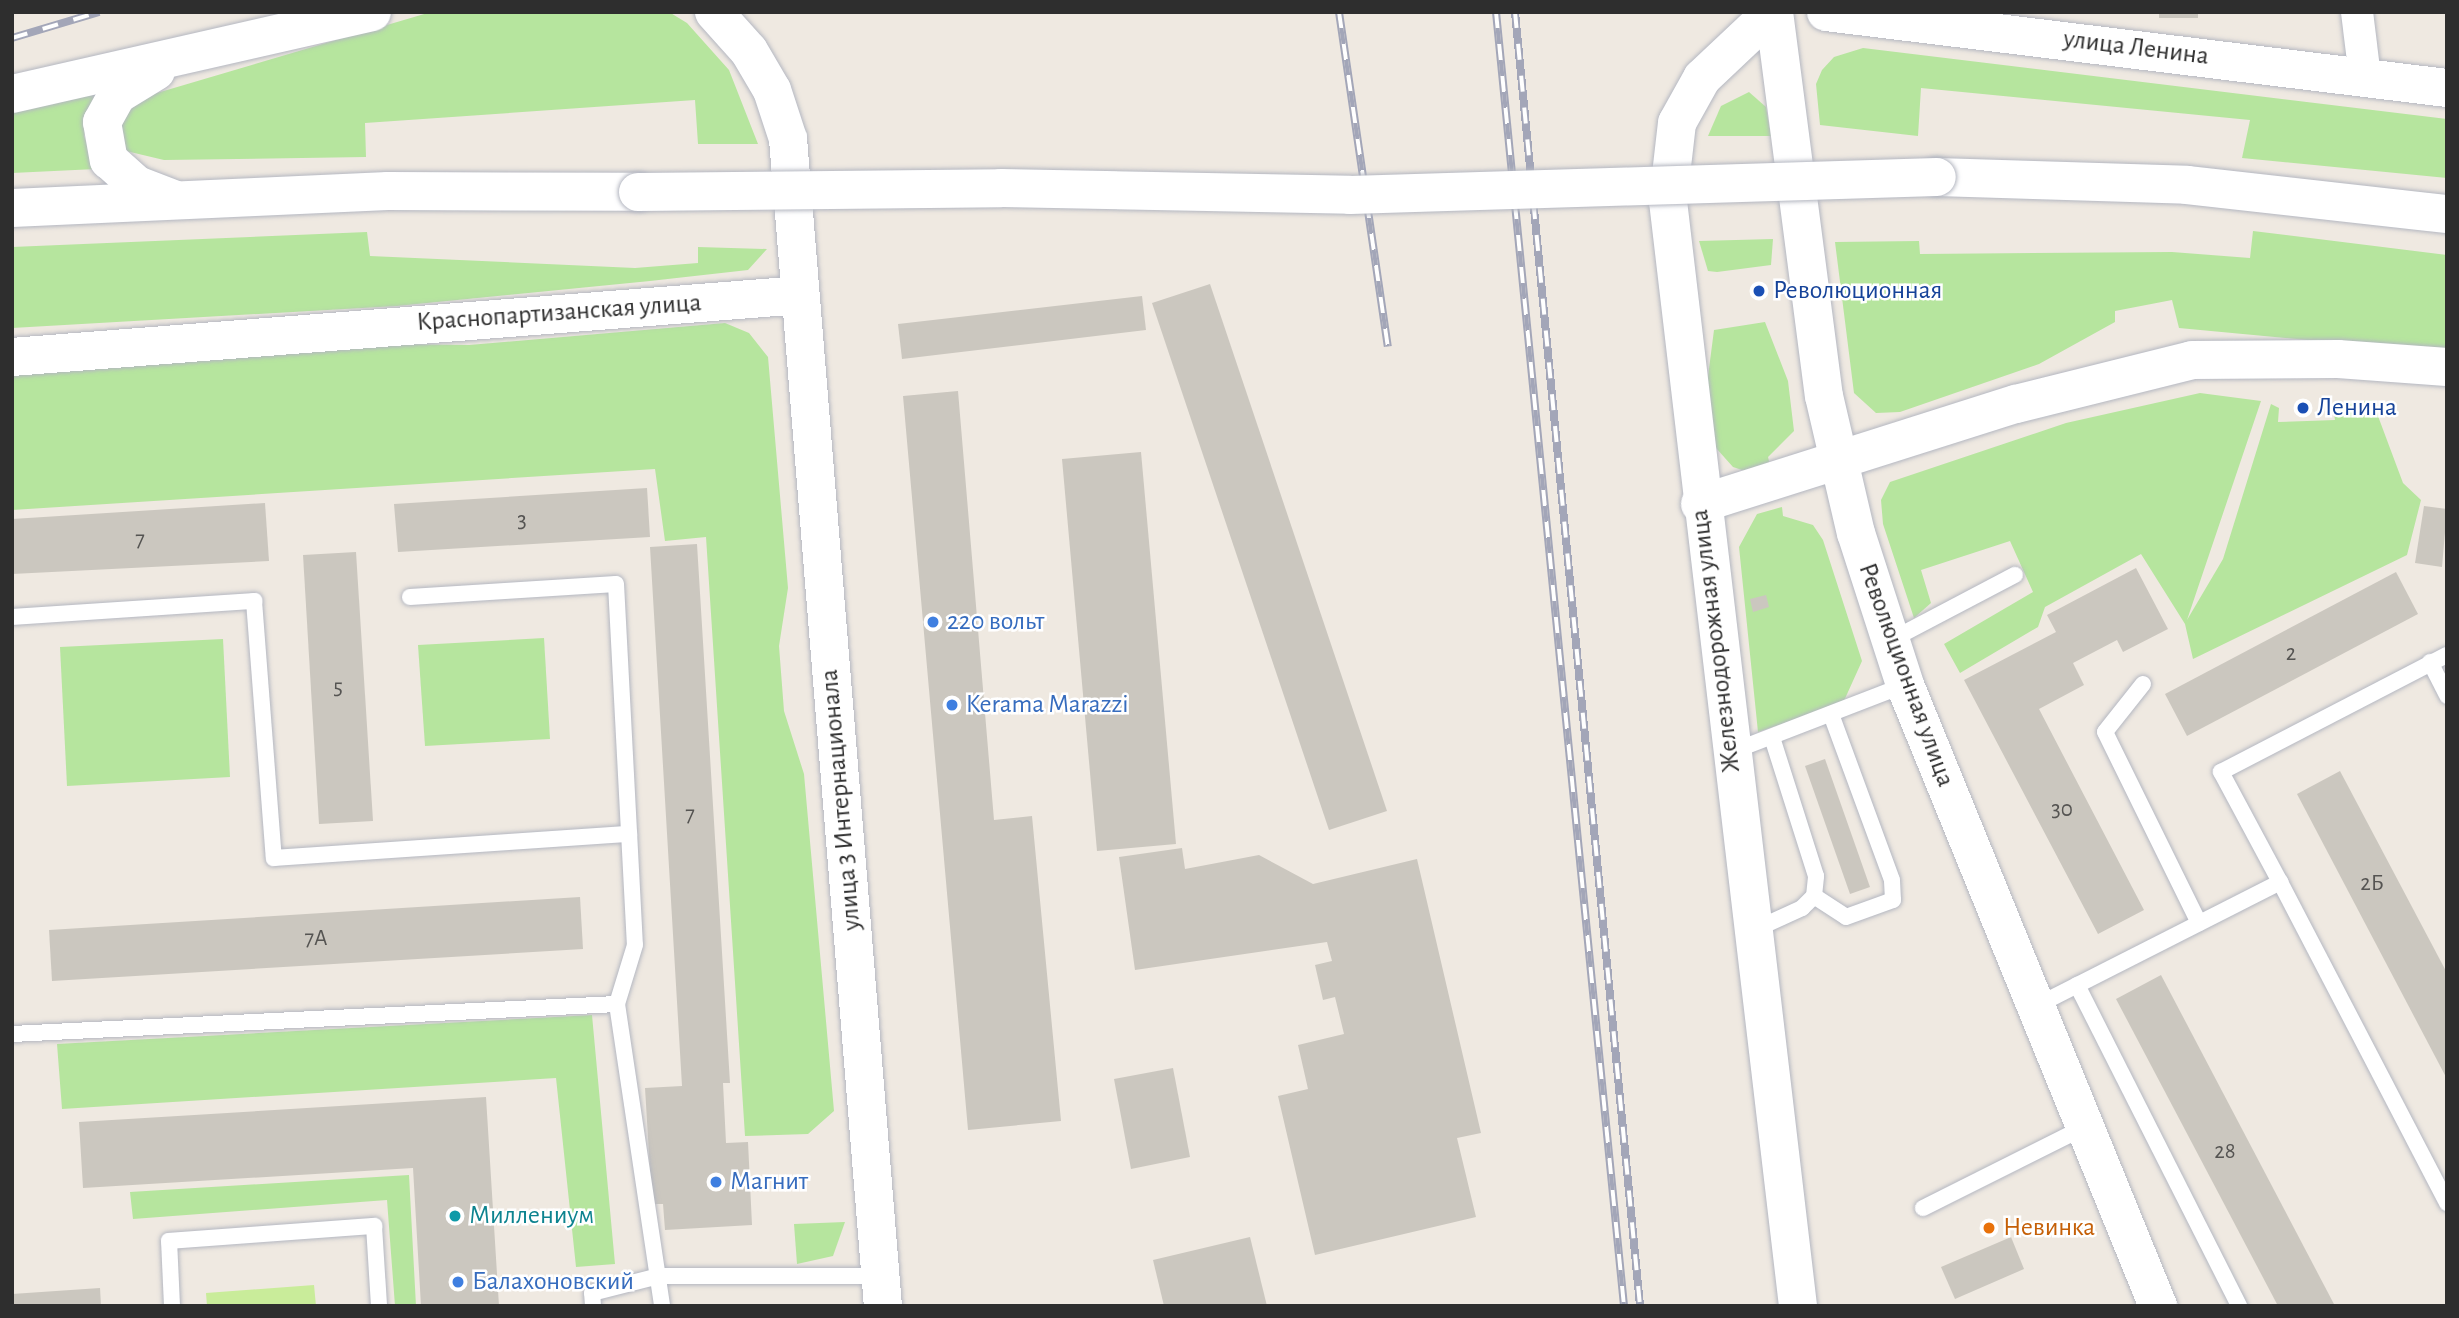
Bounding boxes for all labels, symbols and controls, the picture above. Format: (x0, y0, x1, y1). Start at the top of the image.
street label: улица Ленина (2062, 24, 2210, 72)
place label: Революционная (1773, 275, 1942, 307)
marker: Революционная (1751, 283, 1767, 299)
street label: Краснопартизанская улица (416, 287, 702, 339)
place label: Ленина (2317, 392, 2397, 424)
marker: Ленина (2295, 400, 2311, 416)
house number: 3 (517, 507, 527, 535)
street label: Железнодорожная улица (1684, 508, 1748, 774)
house number: 7 (135, 526, 145, 554)
street label: Революционная улица (1851, 559, 1961, 791)
place label: 220 вольт (947, 606, 1044, 638)
marker: 220 вольт (925, 614, 941, 630)
house number: 2 (2286, 640, 2296, 668)
street label: улица 3 Интернационала (814, 668, 868, 932)
house number: 5 (333, 674, 343, 702)
place label: Kerama Marazzi (966, 689, 1128, 721)
marker: Kerama Marazzi (944, 697, 960, 713)
house number: 30 (2051, 796, 2073, 824)
house number: 7 (685, 801, 695, 829)
house number: 2Б (2360, 870, 2384, 898)
house number: 7А (304, 925, 328, 953)
house number: 28 (2214, 1138, 2236, 1166)
place label: Магнит (730, 1166, 808, 1198)
marker: Магнит (708, 1174, 724, 1190)
place label: Миллениум (469, 1200, 594, 1232)
marker: Миллениум (447, 1208, 463, 1224)
place label: Невинка (2003, 1212, 2095, 1244)
marker: Невинка (1981, 1220, 1997, 1236)
place label: Балахоновский (472, 1266, 634, 1298)
marker: Балахоновский (450, 1274, 466, 1290)

